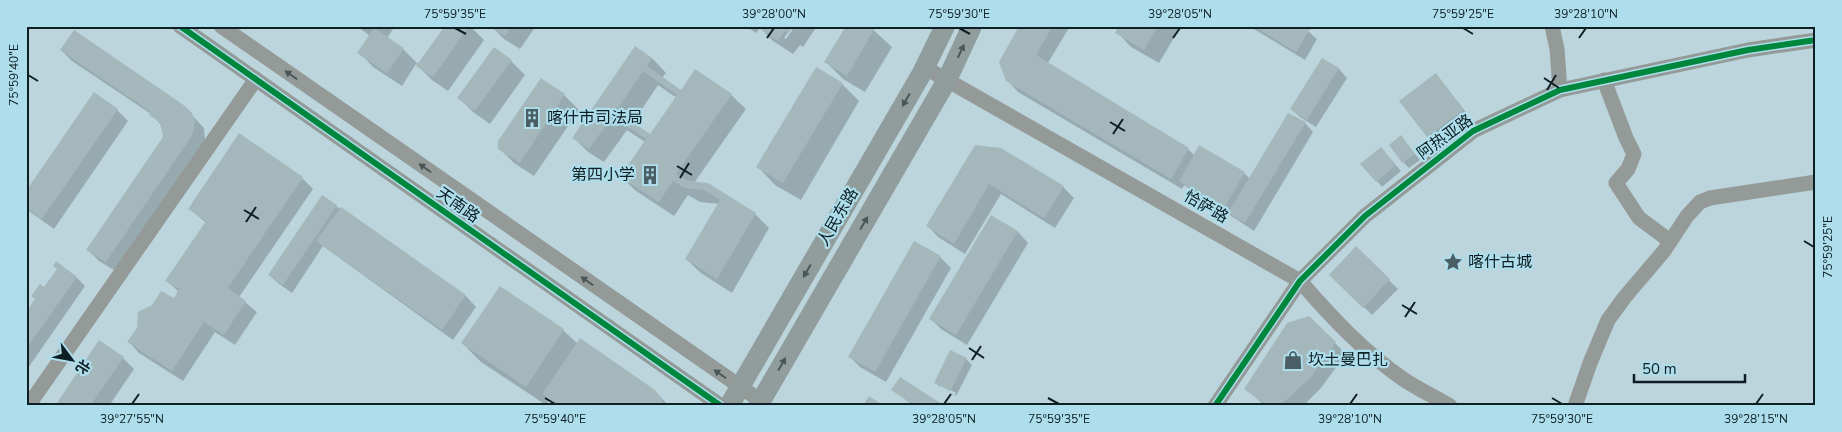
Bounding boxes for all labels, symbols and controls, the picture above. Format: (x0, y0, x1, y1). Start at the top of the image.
text: 75°59'35"E (424, 6, 486, 22)
text: 39°28'00"N (742, 6, 806, 22)
text: 75°59'30"E (928, 6, 990, 22)
text: 39°28'05"N (1148, 6, 1212, 22)
text: 75°59'25"E (1432, 6, 1494, 22)
text: 39°28'10"N (1554, 6, 1618, 22)
text: 75°59'40"E (6, 44, 22, 106)
one-way arrow (957, 44, 965, 58)
one-way arrow (285, 70, 298, 80)
one-way arrow (901, 94, 910, 107)
building icon: 喀什市司法局 (521, 107, 543, 129)
place label: 喀什市司法局 (547, 107, 643, 129)
street label: 阿热亚路 (1413, 109, 1477, 165)
one-way arrow (418, 163, 431, 173)
place label: 第四小学 (571, 164, 635, 186)
building icon: 第四小学 (639, 164, 661, 186)
street label: 天南路 (432, 182, 484, 228)
street label: 人民东路 (812, 184, 864, 250)
street label: 恰萨路 (1180, 185, 1232, 229)
text: 75°59'25"E (1820, 216, 1836, 278)
one-way arrow (860, 217, 869, 230)
place icon: 喀什古城 (1442, 251, 1464, 273)
place label: 喀什古城 (1468, 251, 1532, 273)
one-way arrow (802, 265, 811, 278)
one-way arrow (580, 276, 593, 286)
north arrow (48, 334, 98, 384)
shop icon: 坎土曼巴扎 (1282, 349, 1304, 371)
place label: 坎土曼巴扎 (1308, 349, 1388, 371)
scale bar (1634, 352, 1746, 384)
text: 北 (71, 356, 94, 378)
one-way arrow (778, 357, 787, 370)
text: 50 m (1642, 359, 1677, 379)
one-way arrow (713, 369, 727, 379)
text: 39°27'55"N (100, 411, 164, 427)
text: 75°59'40"E (524, 411, 586, 427)
text: 39°28'05"N (912, 411, 976, 427)
text: 75°59'35"E (1028, 411, 1090, 427)
text: 39°28'10"N (1318, 411, 1382, 427)
text: 75°59'30"E (1531, 411, 1593, 427)
text: 39°28'15"N (1724, 411, 1788, 427)

